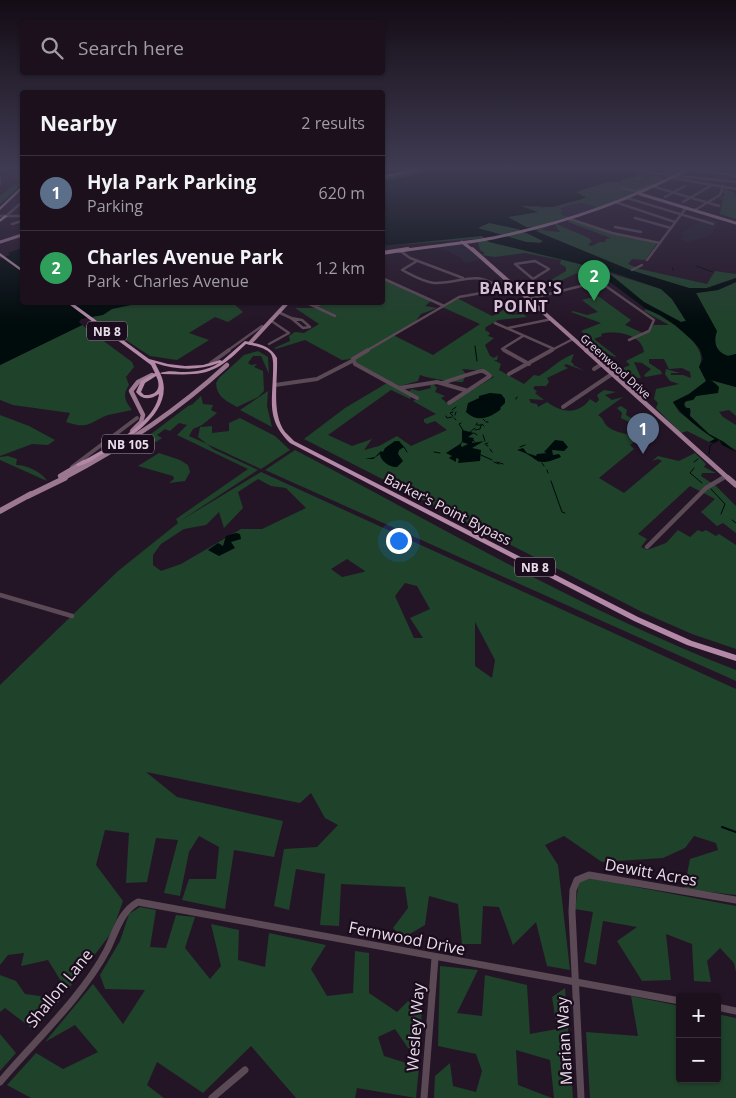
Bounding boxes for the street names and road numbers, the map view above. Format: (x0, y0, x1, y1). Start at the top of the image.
road number: NB 8 (87, 322, 127, 341)
street label: Greenwood Drive (578, 330, 654, 402)
road number: NB 105 (102, 434, 154, 454)
street label: Barker's Point Bypass (381, 469, 515, 549)
road number: NB 8 (515, 558, 555, 576)
street label: Dewitt Acres (603, 853, 699, 891)
street label: Fernwood Drive (347, 916, 467, 960)
street label: Shallon Lane (20, 944, 98, 1032)
street label: Wesley Way (401, 981, 429, 1072)
street label: Marian Way (551, 995, 577, 1086)

